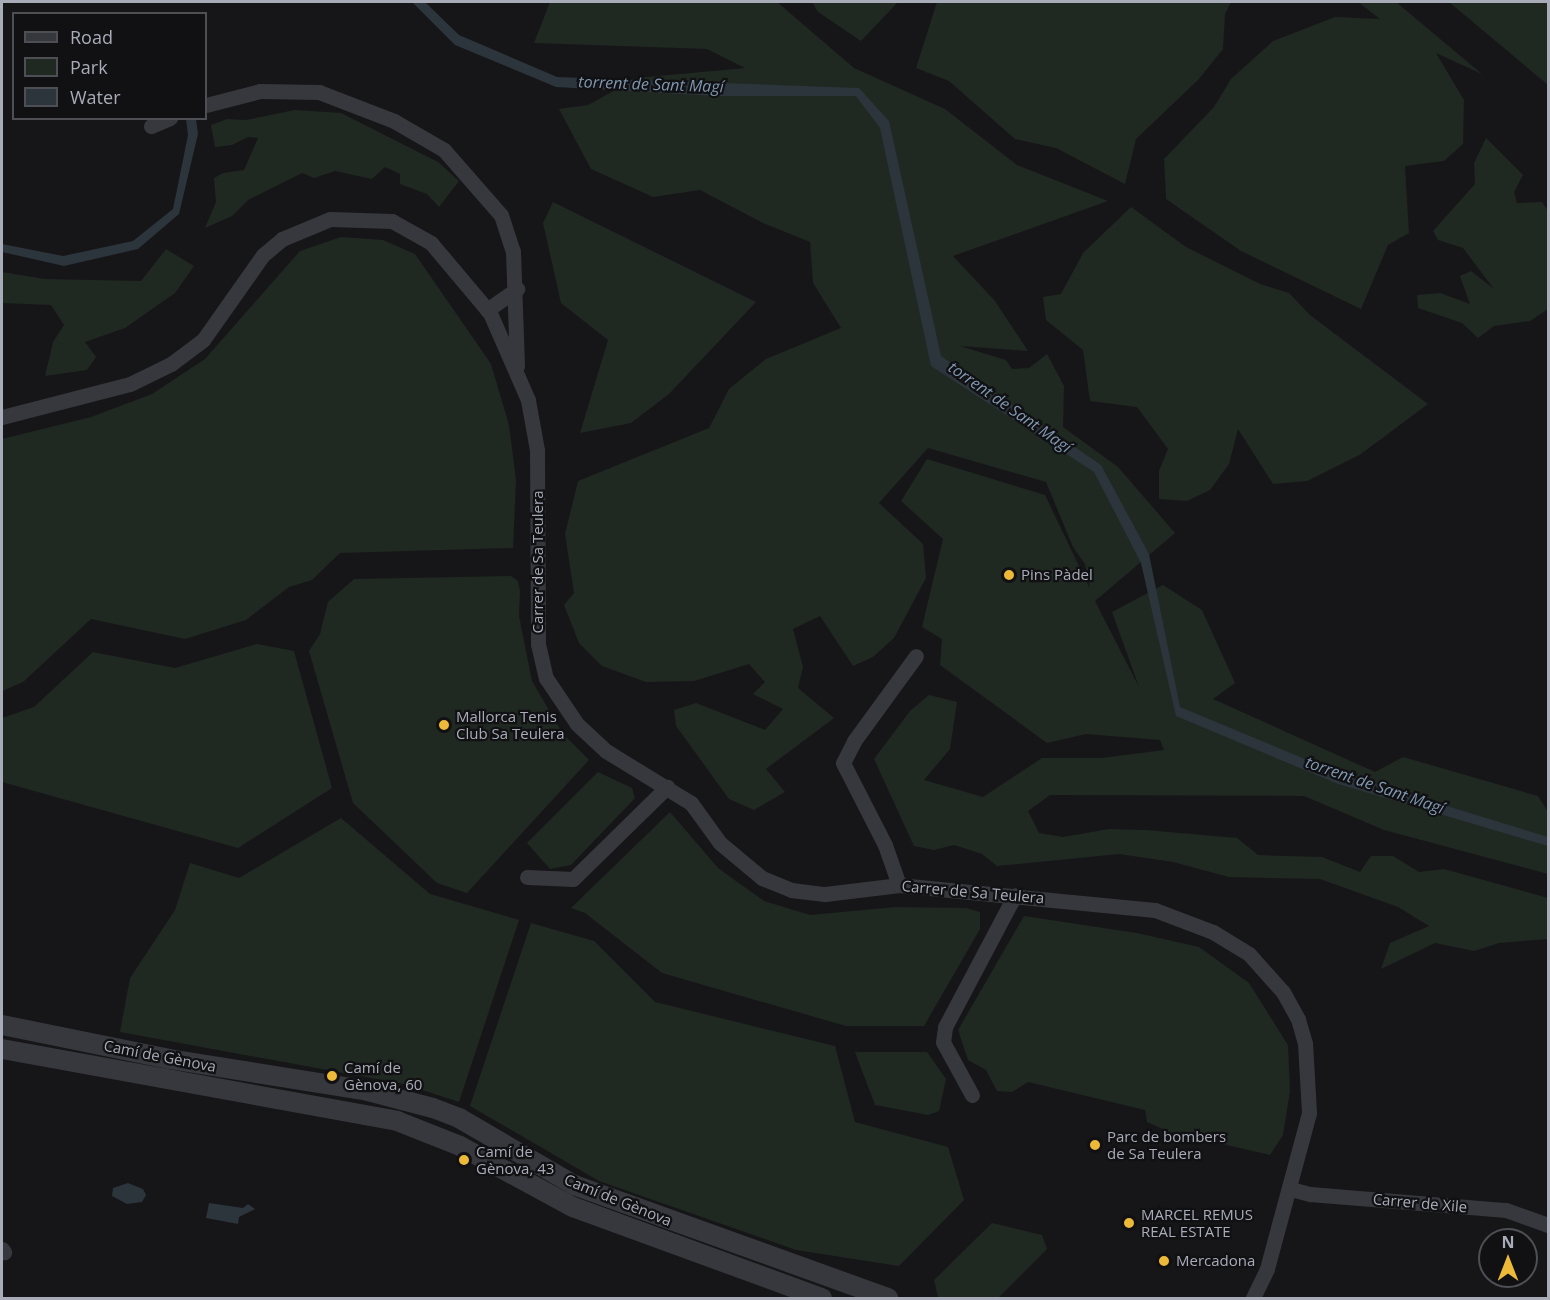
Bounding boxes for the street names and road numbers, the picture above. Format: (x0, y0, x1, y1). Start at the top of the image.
street label: Carrer de Sa Teulera (529, 490, 547, 634)
street label: Carrer de Sa Teulera (901, 877, 1045, 907)
street label: Camí de Gènova (102, 1036, 218, 1076)
street label: Camí de Gènova (562, 1170, 674, 1230)
street label: Carrer de Xile (1372, 1190, 1468, 1216)

